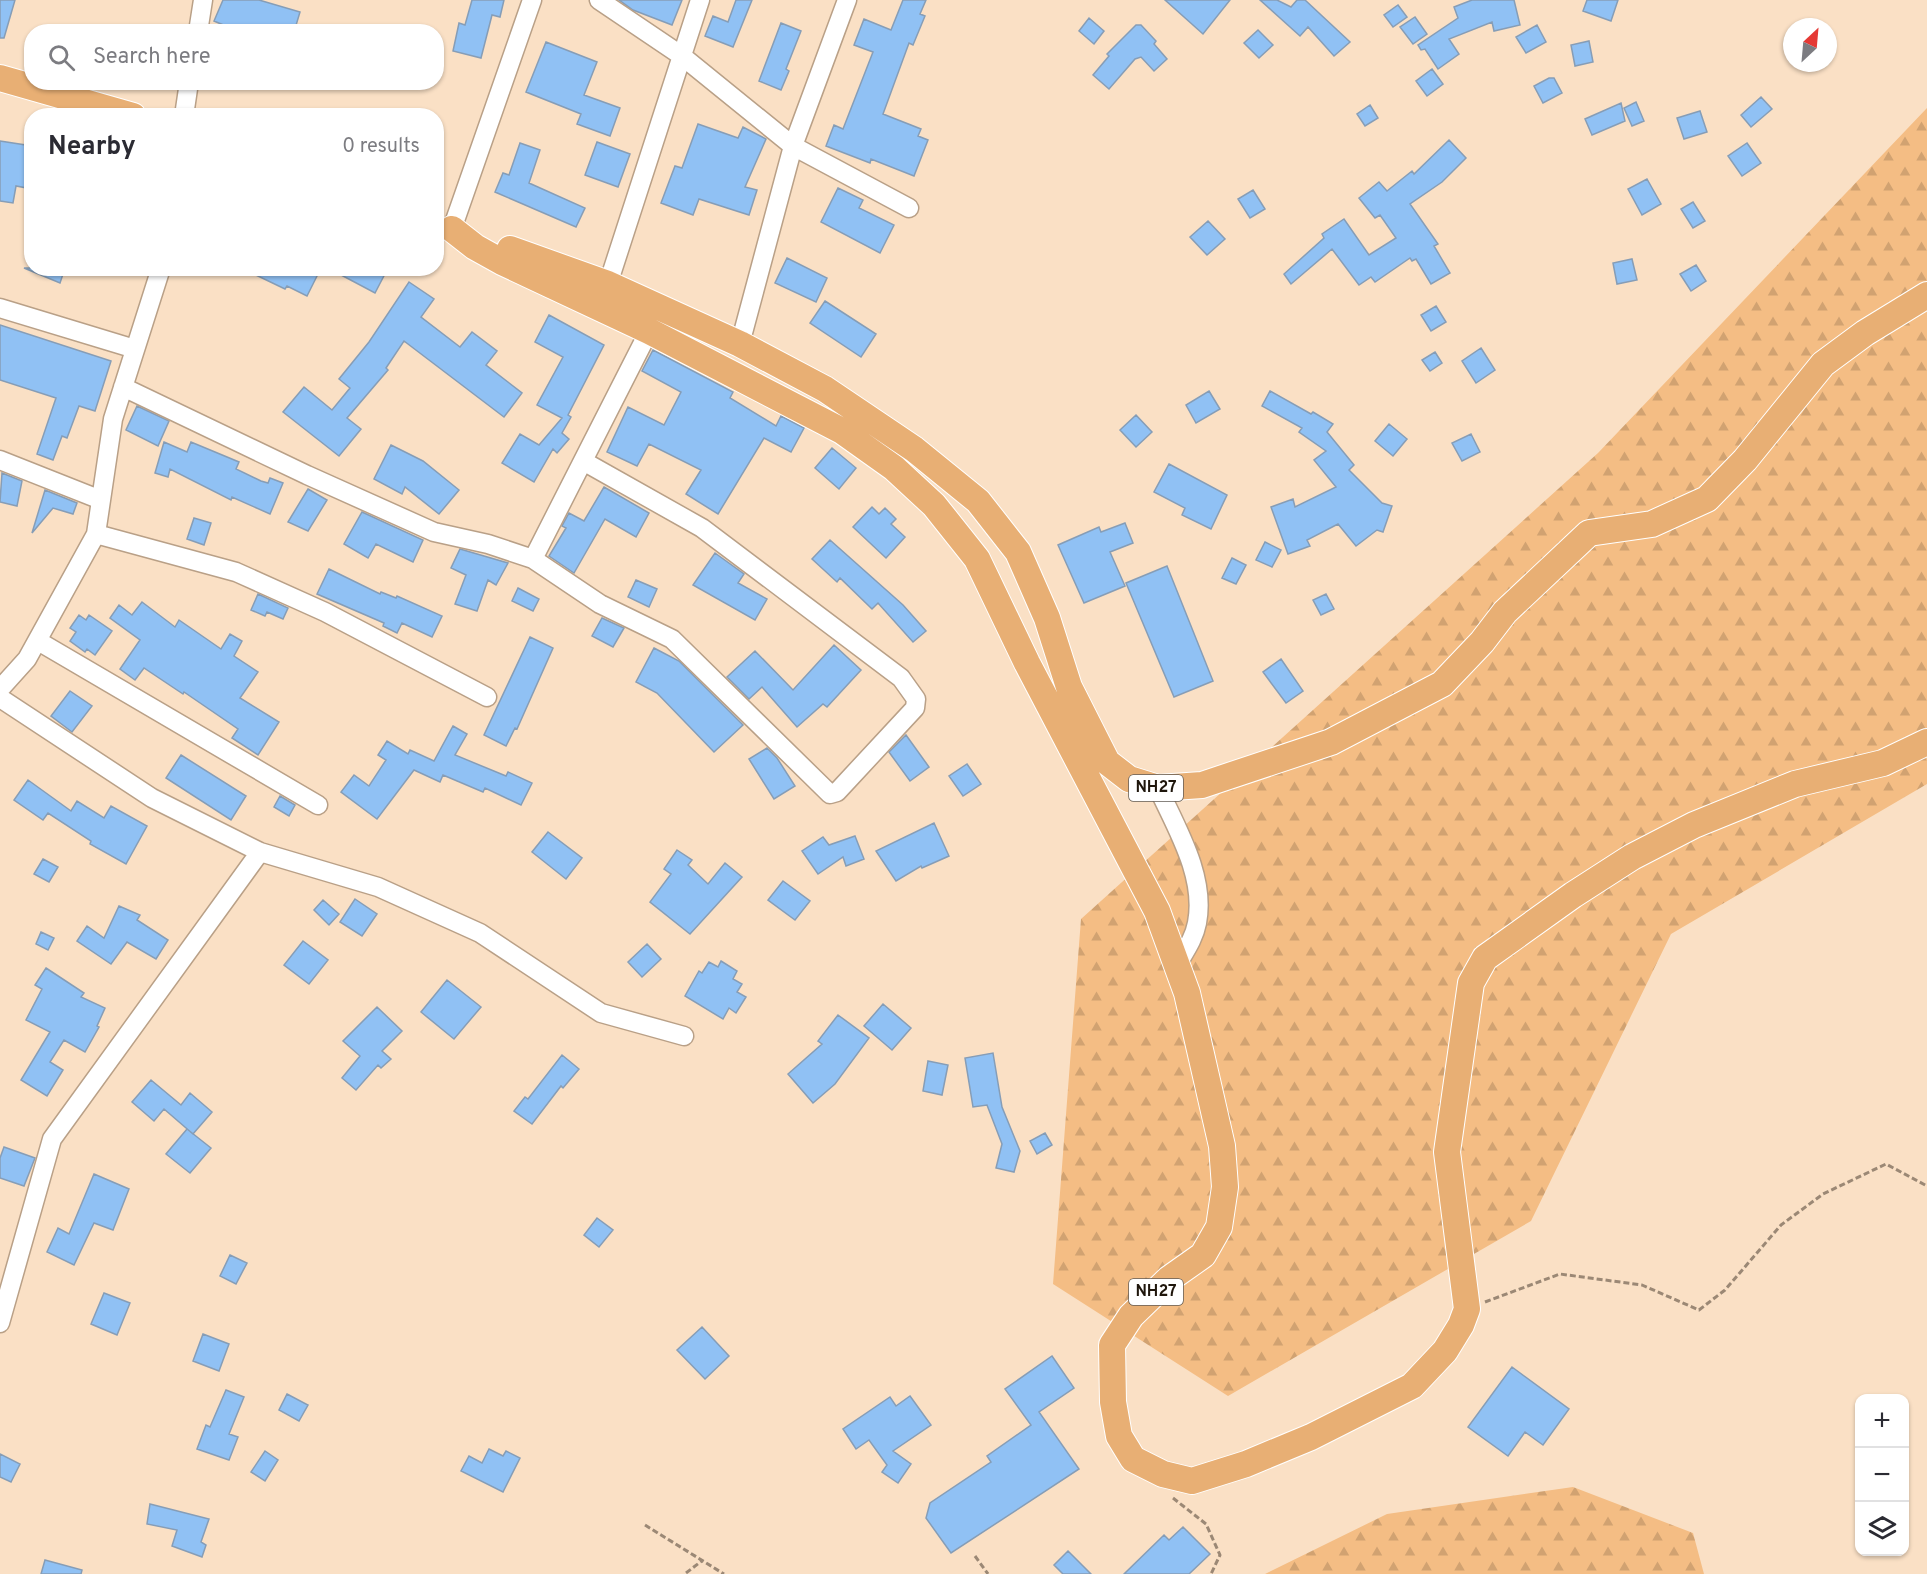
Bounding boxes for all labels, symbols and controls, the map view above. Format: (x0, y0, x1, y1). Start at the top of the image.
north arrow (1783, 18, 1837, 72)
search box (24, 24, 444, 90)
icon: search (45, 41, 78, 74)
text: Search here (93, 44, 211, 71)
text: Nearby (48, 131, 136, 164)
text: 0 results (342, 134, 420, 160)
road number: NH27 (1129, 775, 1183, 801)
road number: NH27 (1129, 1279, 1183, 1305)
map controls (1855, 1394, 1909, 1556)
button: + (1855, 1394, 1909, 1448)
button: − (1855, 1448, 1909, 1502)
button: layers (1855, 1502, 1909, 1556)

